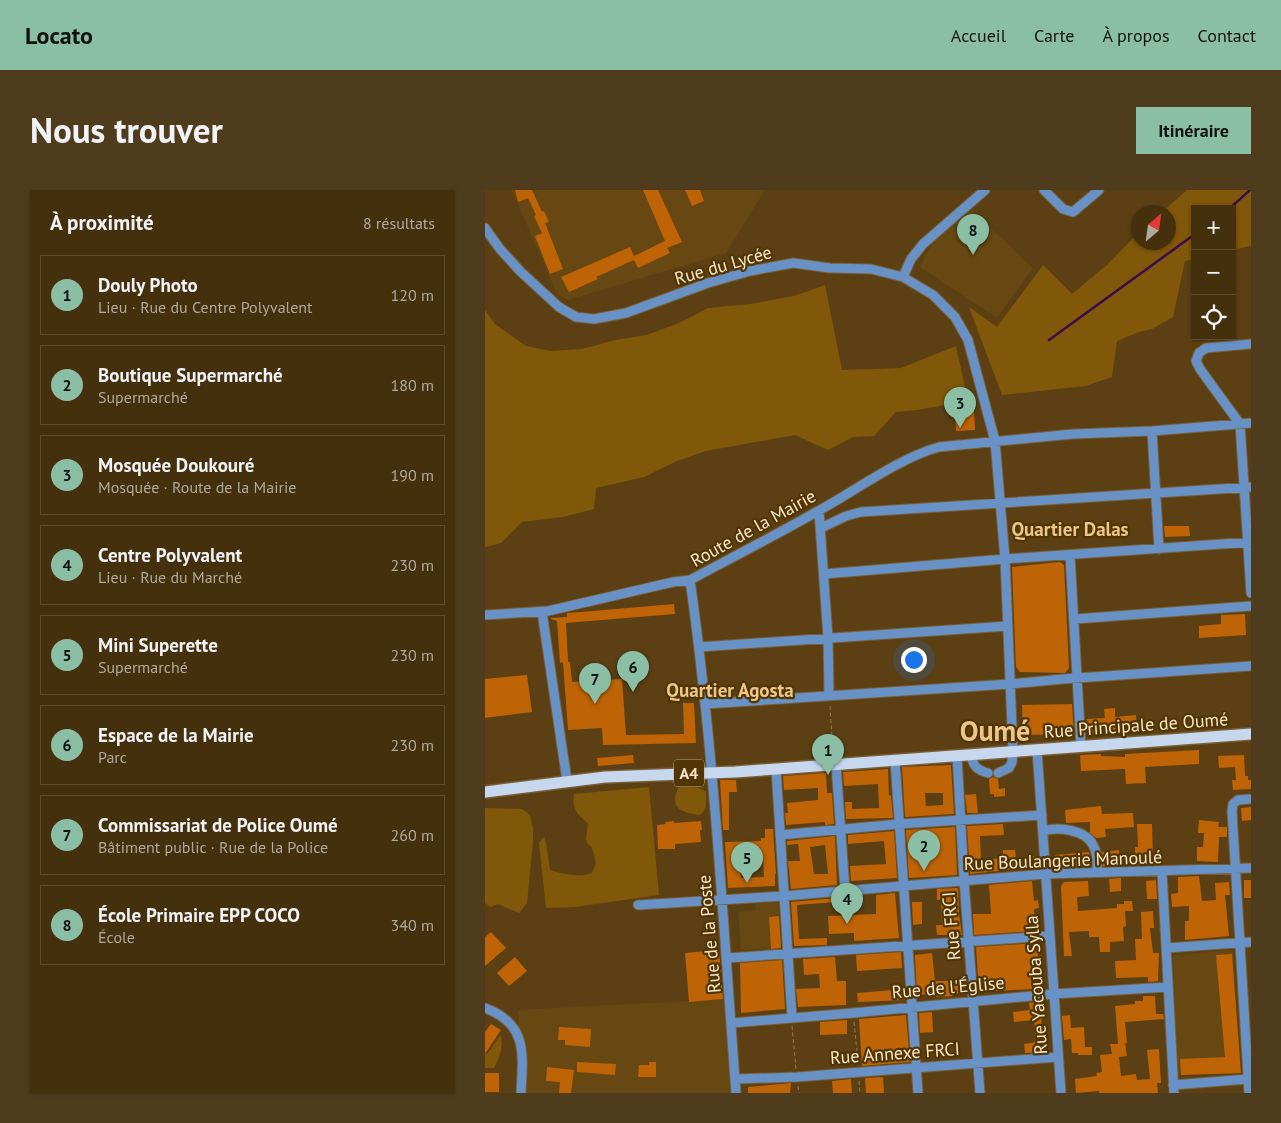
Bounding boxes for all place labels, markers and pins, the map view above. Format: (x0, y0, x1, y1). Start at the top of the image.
pin: 8 (957, 214, 989, 255)
pin: 3 (944, 387, 976, 428)
pin: 6 (617, 651, 649, 692)
pin: 7 (579, 663, 611, 704)
pin: 1 (812, 734, 844, 775)
pin: 2 (908, 830, 940, 871)
pin: 5 (731, 842, 763, 883)
pin: 4 (831, 883, 863, 924)

